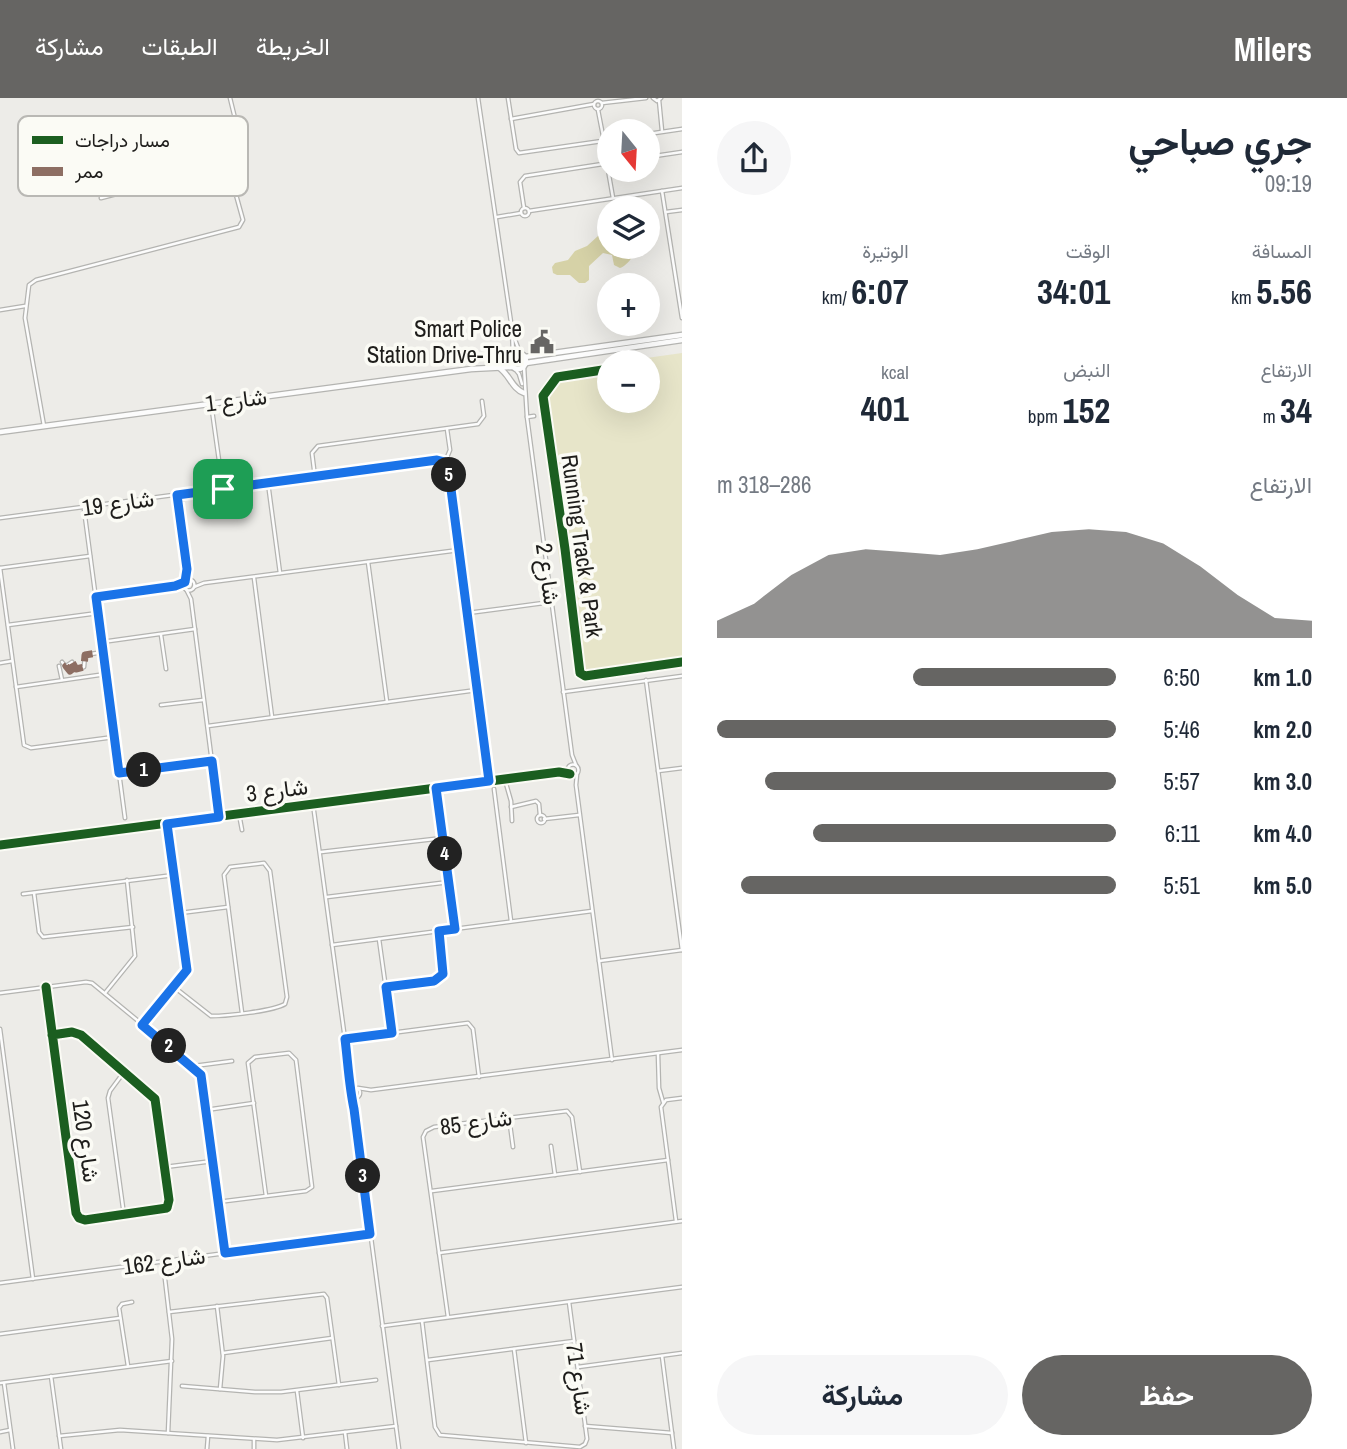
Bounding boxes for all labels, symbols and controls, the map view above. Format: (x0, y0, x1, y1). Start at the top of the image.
text: Milers (1234, 27, 1312, 71)
text: مشاركة (35, 30, 103, 62)
text: الطبقات (141, 30, 218, 62)
text: الخريطة (256, 30, 330, 62)
legend (18, 116, 248, 196)
text: جري صباحي (1128, 116, 1312, 167)
north arrow (597, 119, 660, 182)
map controls (597, 119, 660, 413)
button: share (717, 121, 791, 195)
text: مسار دراجات (75, 127, 170, 153)
text: ممر (74, 158, 103, 184)
text: 09:19 (1265, 168, 1312, 199)
button: layers (597, 196, 660, 259)
text: الوتيرة (862, 238, 909, 264)
text: الوقت (1066, 238, 1110, 264)
text: المسافة (1252, 238, 1312, 264)
text: 6:07 (851, 268, 909, 315)
text: 34:01 (1037, 268, 1110, 315)
text: 5.56 (1256, 268, 1312, 315)
button: + (597, 273, 660, 336)
text: /km (822, 284, 851, 310)
text: km (1231, 284, 1256, 310)
place label: Smart Police Station Drive-Thru (367, 313, 522, 370)
public building icon: Smart Police Station Drive-Thru (528, 328, 556, 356)
button: − (597, 350, 660, 413)
text: النبض (1063, 357, 1110, 383)
text: الارتفاع (1260, 357, 1312, 383)
text: kcal (881, 359, 909, 385)
street label: شارع 1 (203, 380, 269, 420)
text: 401 (861, 385, 909, 432)
text: 152 (1062, 387, 1110, 434)
text: 34 (1280, 387, 1312, 434)
text: bpm (1028, 403, 1062, 429)
text: m (1263, 403, 1280, 429)
street label: Running Track & Park (554, 452, 611, 640)
pin: 5 (432, 458, 466, 492)
pin (193, 459, 253, 519)
text: 5 (444, 461, 453, 487)
text: 286–318 m (717, 469, 811, 500)
text: الارتفاع (1250, 469, 1312, 500)
icon: arrive (204, 470, 242, 508)
street label: شارع 19 (80, 482, 156, 524)
street label: شارع 2 (528, 541, 568, 607)
text: 6:50 (1163, 662, 1200, 693)
text: 1.0 km (1253, 662, 1312, 693)
text: 5:46 (1163, 714, 1200, 745)
text: 2.0 km (1253, 714, 1312, 745)
pin: 1 (127, 752, 162, 788)
text: 1 (139, 756, 148, 782)
text: 5:57 (1163, 766, 1200, 797)
text: 3.0 km (1253, 766, 1312, 797)
street label: شارع 3 (244, 770, 310, 810)
text: 6:11 (1165, 818, 1200, 849)
text: 4.0 km (1253, 818, 1312, 849)
pin: 4 (428, 836, 462, 872)
text: 4 (440, 840, 449, 866)
text: 5:51 (1163, 870, 1200, 901)
text: 5.0 km (1253, 870, 1312, 901)
pin: 2 (152, 1028, 186, 1063)
text: 2 (164, 1032, 173, 1058)
street label: شارع 120 (64, 1098, 108, 1184)
street label: شارع 85 (438, 1101, 514, 1143)
pin: 3 (346, 1158, 380, 1194)
text: 3 (358, 1162, 367, 1188)
street label: شارع 162 (121, 1239, 207, 1283)
street label: شارع 71 (558, 1341, 600, 1417)
button: مشاركة (717, 1355, 1008, 1435)
button: حفظ (1022, 1355, 1312, 1435)

